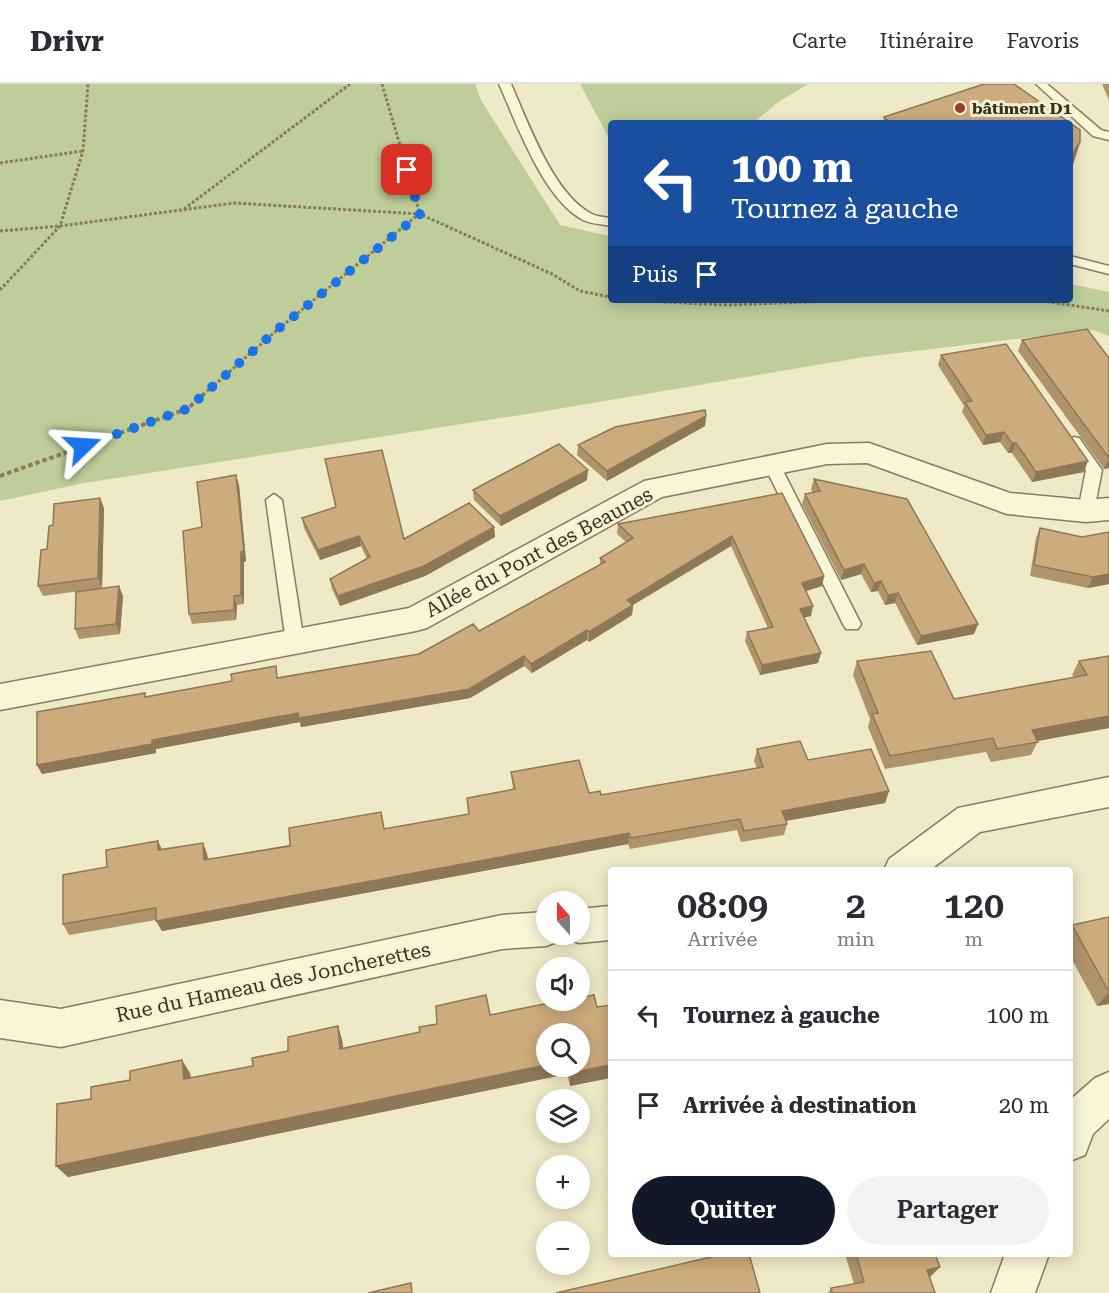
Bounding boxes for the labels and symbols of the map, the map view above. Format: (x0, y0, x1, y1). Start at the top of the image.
place label: bâtiment D1 (972, 99, 1072, 118)
marker: bâtiment D1 (953, 101, 967, 115)
pin (381, 144, 432, 195)
position arrow (51, 414, 115, 478)
street label: Allée du Pont des Beaunes (421, 482, 657, 622)
north arrow (536, 891, 590, 945)
street label: Rue du Hameau des Joncherettes (113, 937, 433, 1027)

